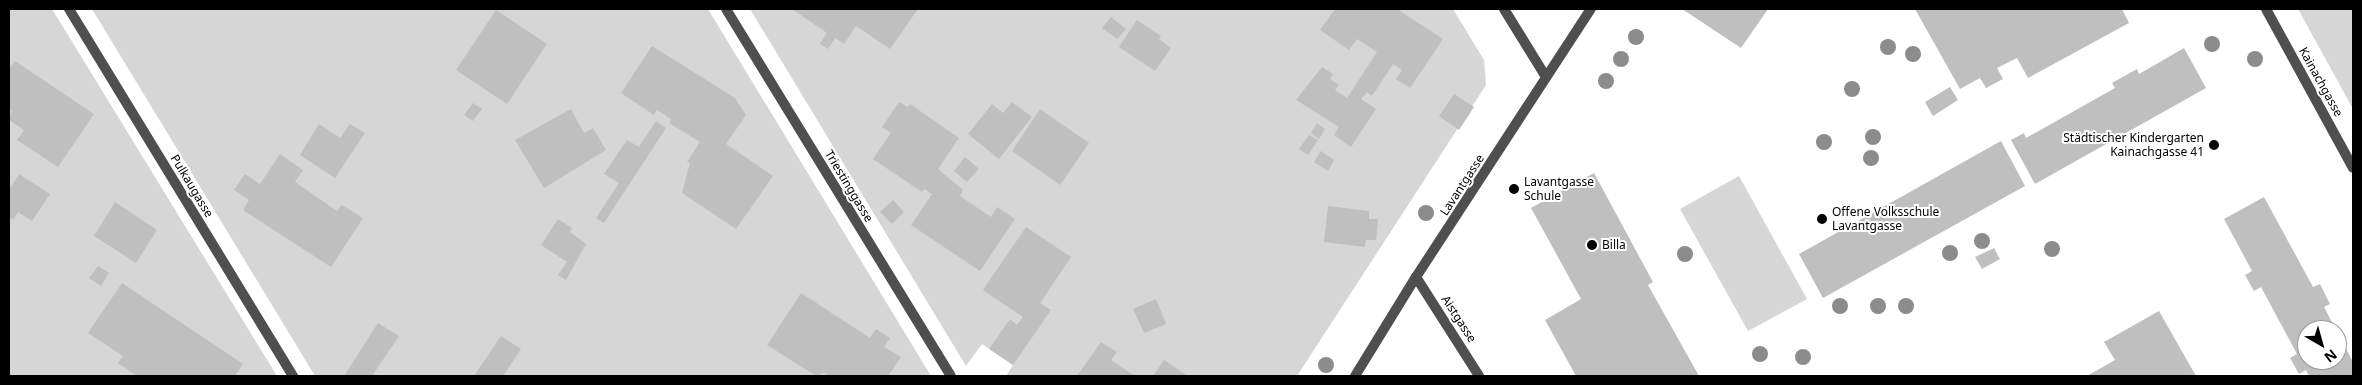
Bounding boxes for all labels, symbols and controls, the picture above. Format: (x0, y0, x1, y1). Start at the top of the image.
street label: Kainachgasse (2296, 45, 2346, 119)
place label: Städtischer Kindergarten Kainachgasse 41 (2063, 131, 2204, 159)
marker: Städtischer Kindergarten Kainachgasse 41 (2208, 139, 2220, 151)
street label: Triestinggasse (822, 147, 876, 225)
street label: Pulkaugasse (168, 152, 216, 220)
street label: Lavantgasse (1437, 152, 1487, 218)
place label: Lavantgasse Schule (1524, 175, 1594, 203)
marker: Lavantgasse Schule (1508, 183, 1520, 195)
place label: Offene Volksschule Lavantgasse (1832, 205, 1939, 233)
marker: Offene Volksschule Lavantgasse (1816, 213, 1828, 225)
place label: Billa (1602, 238, 1626, 252)
marker: Billa (1586, 239, 1598, 251)
street label: Aistgasse (1438, 293, 1480, 345)
north arrow (2297, 320, 2347, 370)
text: N (2321, 345, 2341, 367)

